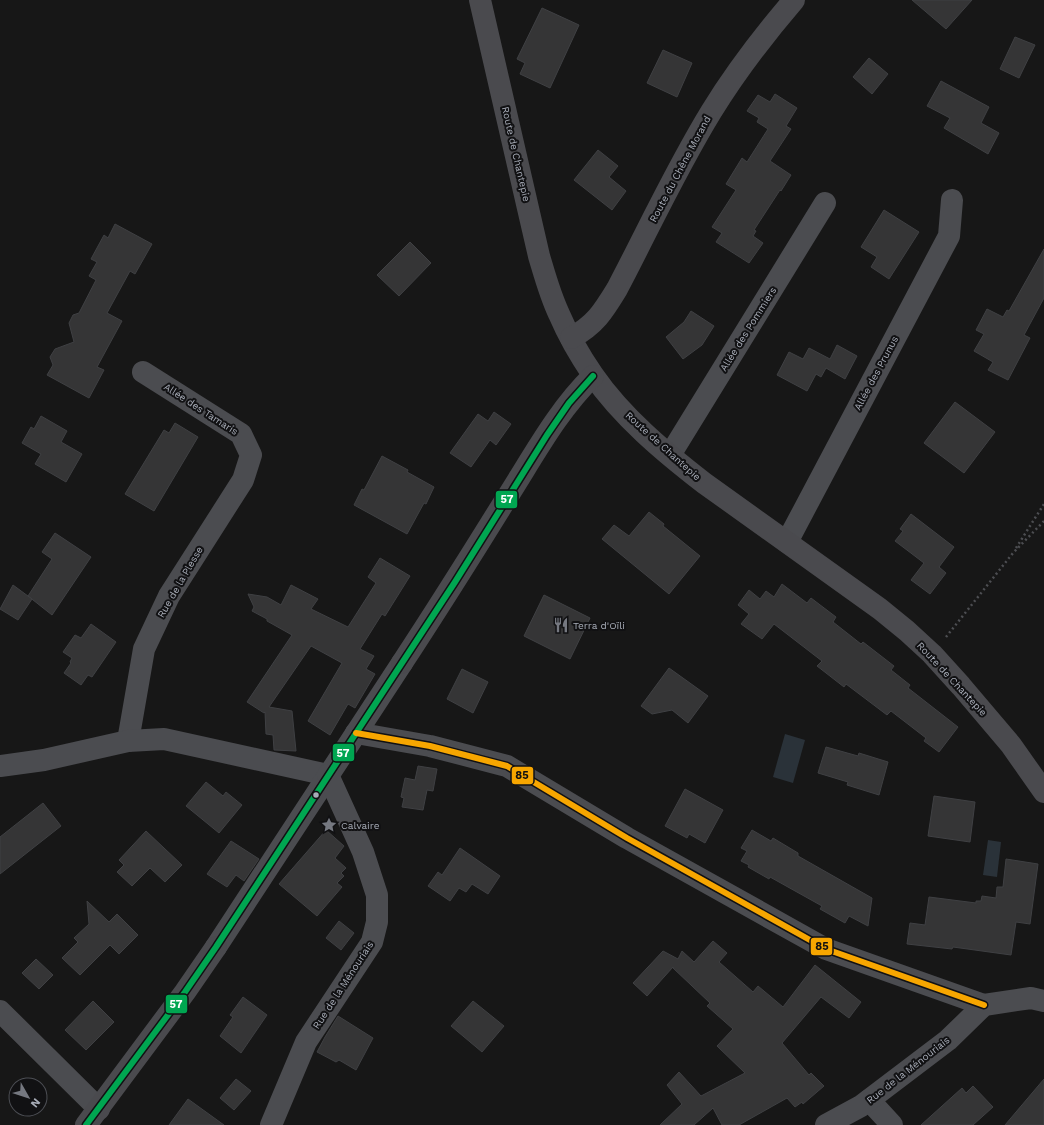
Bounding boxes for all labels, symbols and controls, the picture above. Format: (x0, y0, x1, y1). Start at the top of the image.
street label: Route de Chantepie (500, 106, 532, 203)
street label: Route du Chêne Morand (647, 114, 713, 224)
street label: Allée des Pommiers (718, 285, 778, 373)
street label: Allée des Prunus (852, 334, 900, 412)
street label: Allée des Tamaris (162, 381, 240, 437)
street label: Route de Chantepie (623, 409, 703, 483)
line badge: 57 (495, 490, 518, 509)
text: 57 (501, 493, 514, 506)
street label: Rue de la Plesse (155, 544, 205, 620)
restaurant icon: Terra d'Oïli (552, 616, 570, 634)
place label: Terra d'Oïli (573, 620, 625, 631)
street label: Route de Chantepie (915, 640, 989, 718)
line badge: 57 (332, 743, 355, 762)
text: 57 (337, 747, 350, 760)
line badge: 85 (511, 766, 534, 785)
text: 85 (515, 769, 529, 782)
unlabelled marker (311, 790, 321, 800)
place icon: Calvaire (320, 816, 338, 834)
place label: Calvaire (341, 820, 380, 831)
line badge: 85 (810, 937, 833, 956)
street label: Rue de la Ménouriais (311, 939, 375, 1031)
text: 85 (815, 940, 829, 953)
line badge: 57 (165, 994, 188, 1014)
text: 57 (170, 998, 183, 1011)
street label: Rue de la Ménouriais (864, 1034, 952, 1106)
north arrow (8, 1077, 48, 1117)
text: N (28, 1096, 43, 1110)

